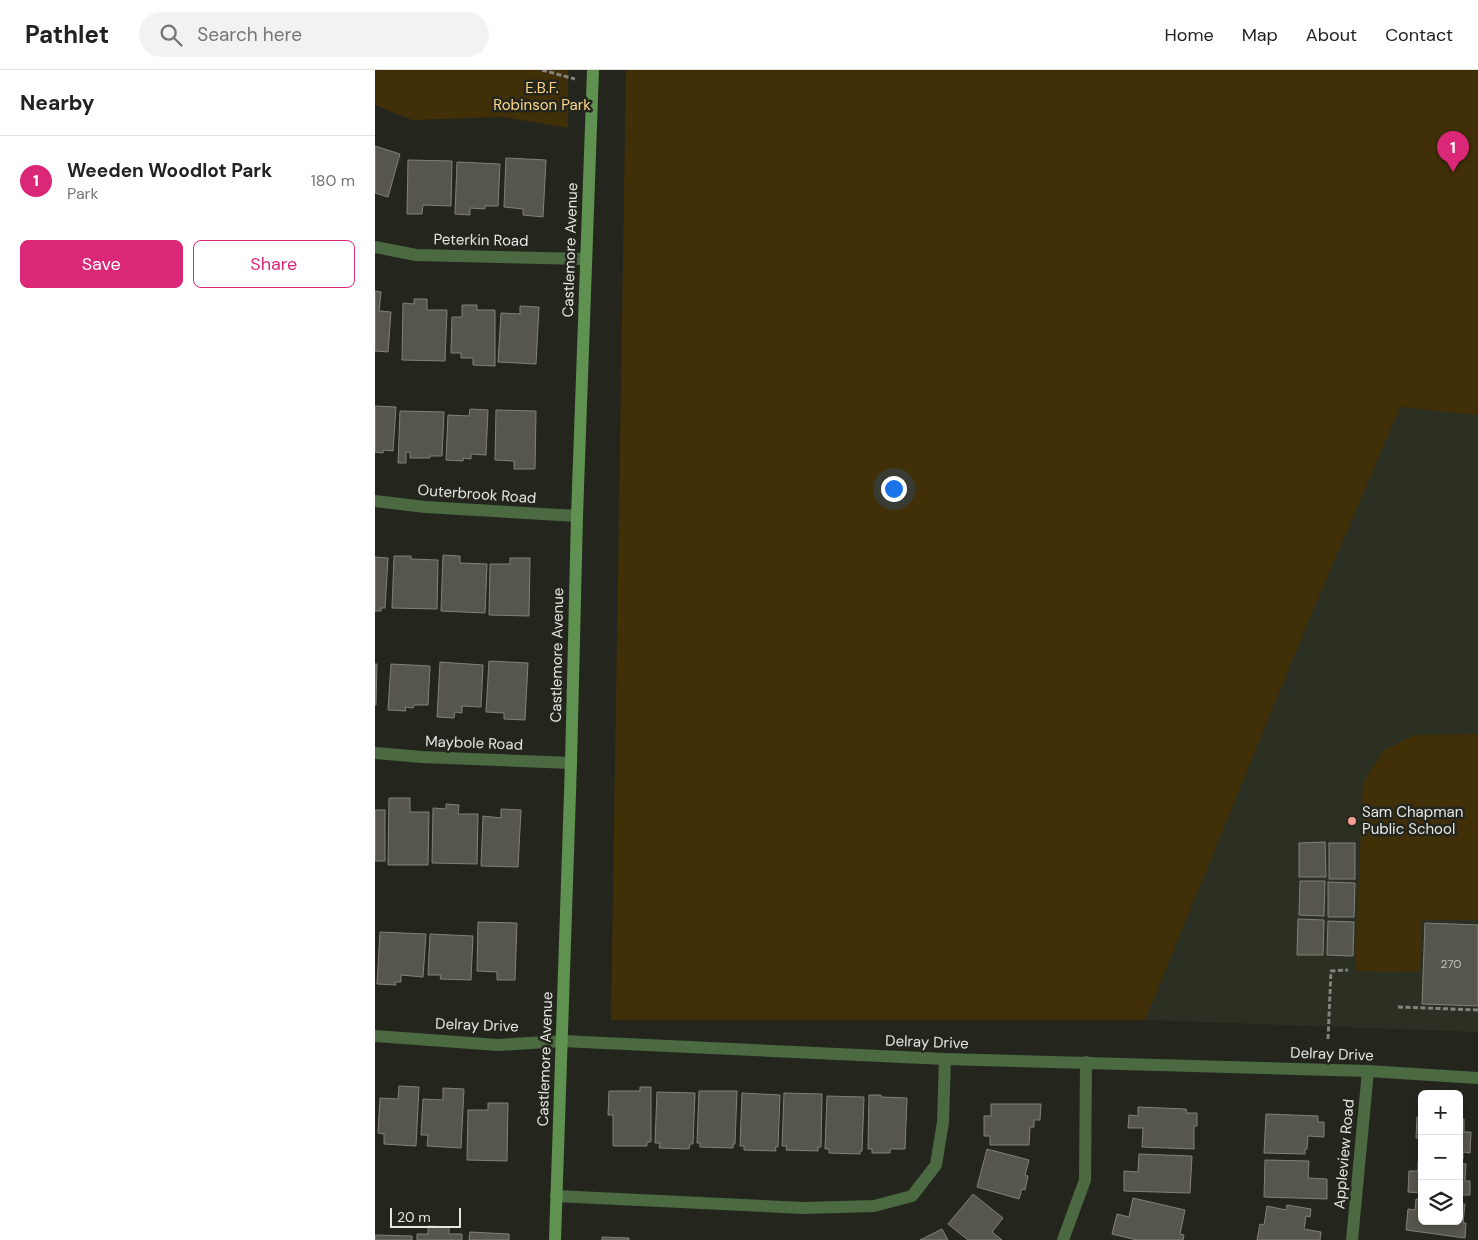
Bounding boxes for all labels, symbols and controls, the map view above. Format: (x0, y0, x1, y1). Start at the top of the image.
search box (139, 12, 489, 57)
text: Pathlet (25, 19, 109, 50)
icon: search (157, 21, 185, 49)
text: Search here (197, 22, 302, 47)
text: Home (1164, 23, 1214, 47)
text: Map (1242, 23, 1278, 47)
text: About (1306, 23, 1357, 47)
text: Contact (1385, 23, 1453, 47)
park label: E.B.F. Robinson Park (493, 78, 591, 115)
text: Nearby (20, 89, 94, 117)
pin: 1 (1437, 131, 1469, 172)
text: Weeden Woodlot Park (67, 158, 272, 183)
text: 1 (33, 170, 39, 191)
text: 180 m (311, 170, 355, 191)
street label: Castlemore Avenue (558, 182, 582, 318)
text: Park (67, 183, 99, 204)
street label: Peterkin Road (433, 229, 529, 251)
button: Save (20, 240, 183, 288)
button: Share (193, 240, 355, 288)
your location (881, 476, 907, 502)
street label: Outerbrook Road (417, 480, 537, 508)
street label: Castlemore Avenue (546, 587, 568, 723)
street label: Maybole Road (425, 731, 523, 755)
place label: Sam Chapman Public School (1362, 802, 1463, 839)
marker: Sam Chapman Public School (1346, 815, 1358, 827)
house number: 270 (1440, 956, 1462, 972)
street label: Castlemore Avenue (533, 991, 557, 1127)
street label: Delray Drive (435, 1014, 519, 1036)
street label: Delray Drive (885, 1031, 969, 1053)
street label: Delray Drive (1290, 1043, 1374, 1065)
map controls (1418, 1090, 1463, 1225)
button: + (1418, 1090, 1463, 1135)
street label: Appleview Road (1329, 1098, 1359, 1210)
button: − (1418, 1135, 1463, 1180)
button: layers (1418, 1180, 1463, 1225)
scale bar (390, 1205, 461, 1228)
text: 20 m (397, 1208, 431, 1226)

